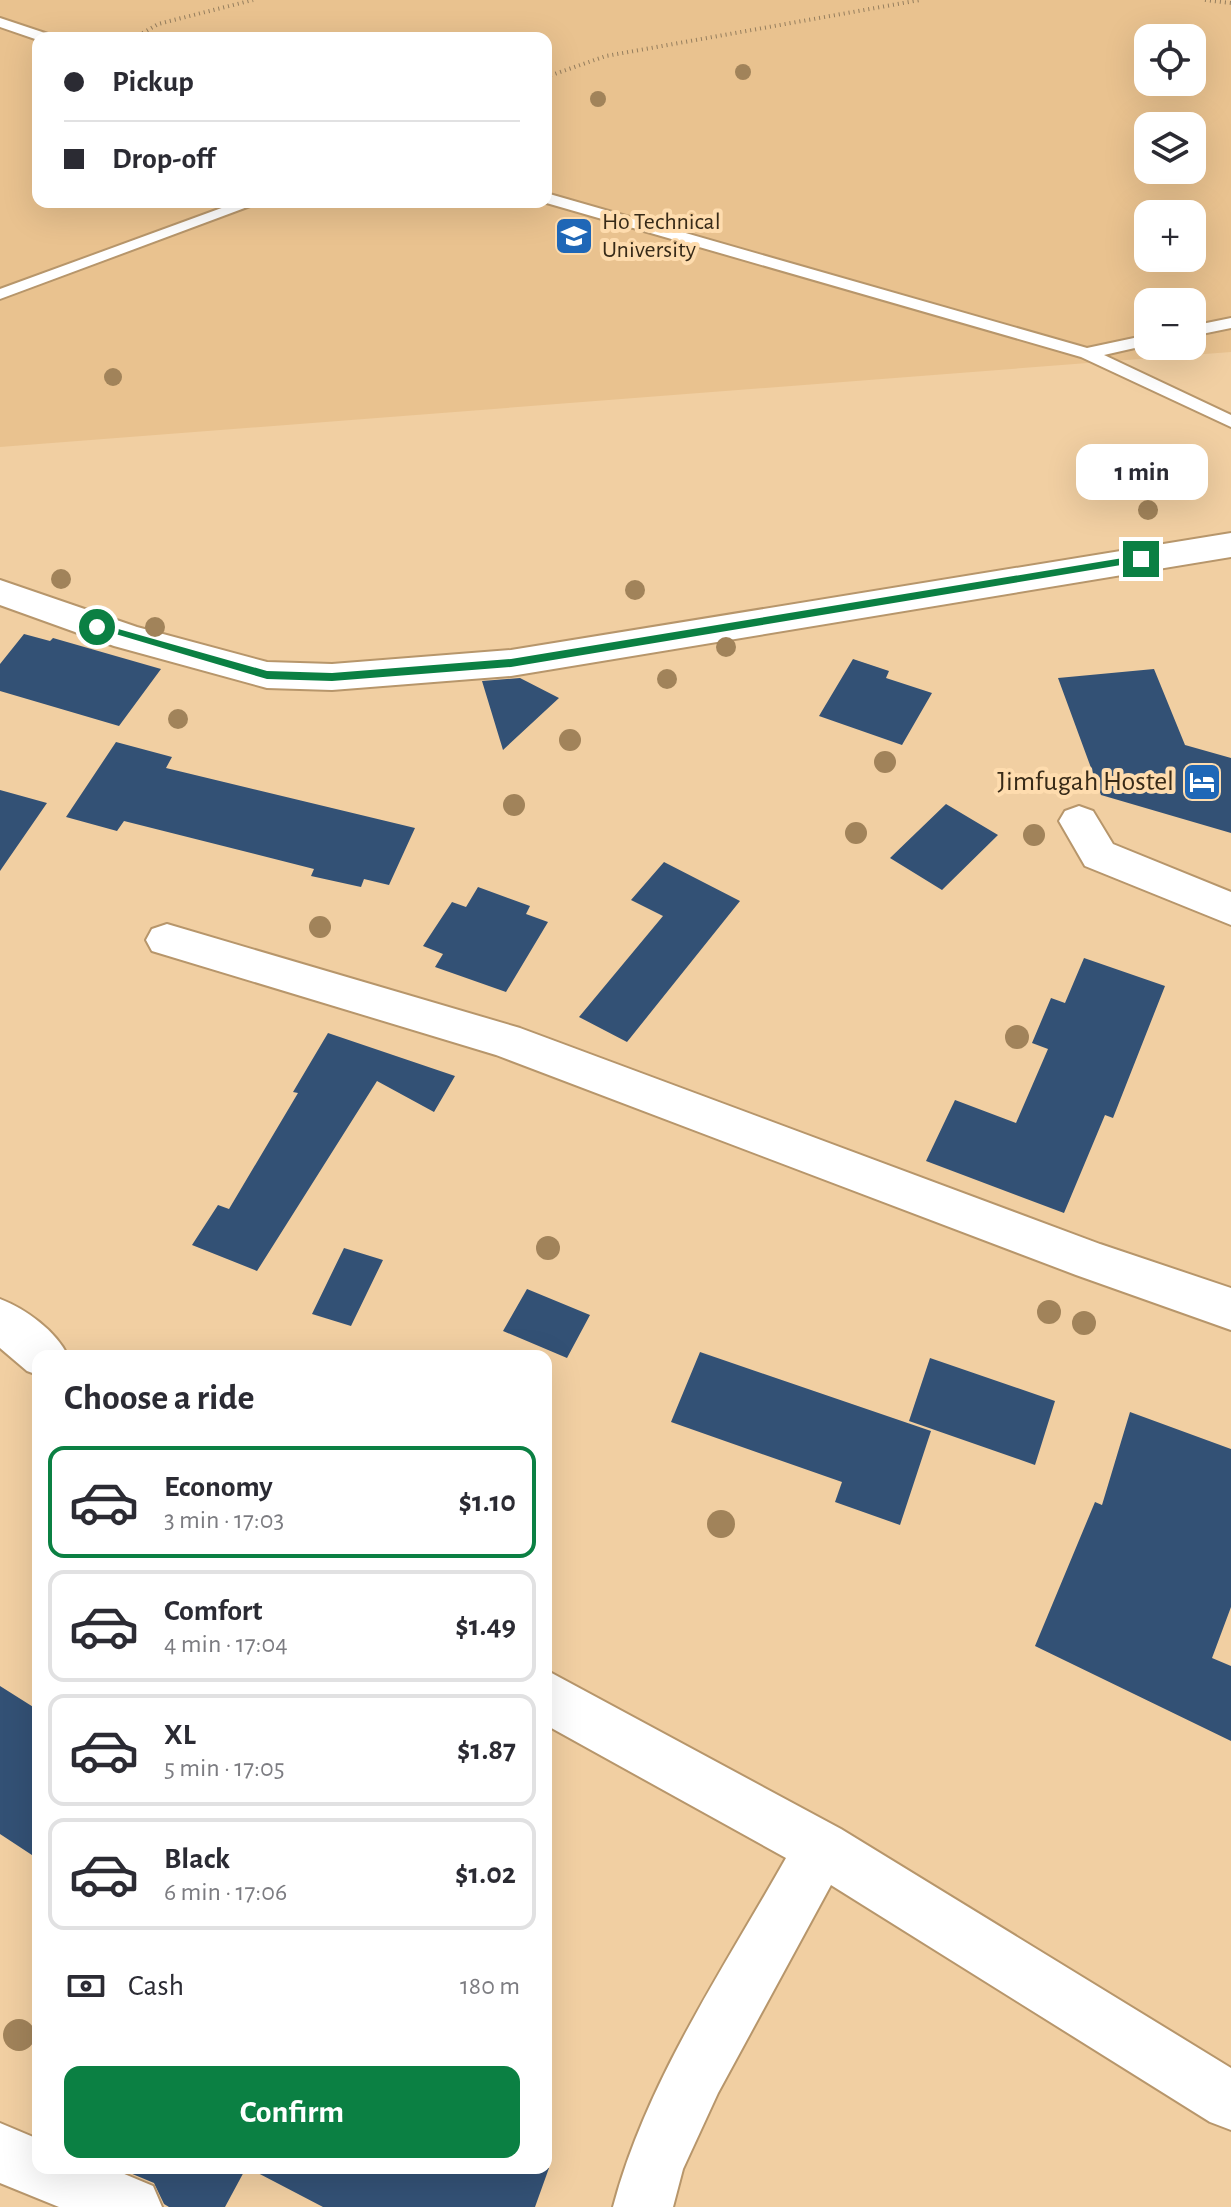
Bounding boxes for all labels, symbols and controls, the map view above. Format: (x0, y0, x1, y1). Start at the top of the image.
map controls (1134, 24, 1206, 360)
button: locate (1134, 24, 1206, 96)
text: Pickup (112, 67, 194, 97)
button: layers (1134, 112, 1206, 184)
text: Drop-off (112, 144, 215, 174)
button: + (1134, 200, 1206, 272)
place label: Ho Technical University (602, 210, 721, 262)
school or university icon: Ho Technical University (553, 215, 595, 257)
button: − (1134, 288, 1206, 360)
callout: 1 min (1075, 443, 1207, 499)
text: 1 min (1115, 459, 1169, 485)
route end (1123, 541, 1159, 577)
route start (79, 609, 115, 645)
hotel icon: Jimfugah Hostel (1181, 761, 1223, 803)
place label: Jimfugah Hostel (997, 768, 1174, 796)
text: Choose a ride (64, 1380, 254, 1416)
icon: car (68, 1466, 140, 1538)
text: Economy (164, 1472, 273, 1502)
text: $1.10 (458, 1487, 516, 1517)
text: 3 min · 17:03 (164, 1507, 284, 1533)
icon: car (68, 1590, 140, 1662)
text: Comfort (164, 1596, 263, 1626)
text: $1.49 (455, 1611, 516, 1641)
text: 4 min · 17:04 (164, 1631, 288, 1657)
icon: car (68, 1714, 140, 1786)
text: XL (164, 1720, 196, 1750)
text: $1.87 (457, 1735, 516, 1765)
text: 5 min · 17:05 (164, 1755, 285, 1781)
icon: car (68, 1838, 140, 1910)
text: Black (164, 1844, 230, 1874)
text: $1.02 (455, 1859, 516, 1889)
text: 6 min · 17:06 (164, 1879, 287, 1905)
icon: cash (64, 1964, 108, 2008)
text: Cash (128, 1971, 184, 2001)
text: 180 m (460, 1973, 520, 1999)
button: Confirm (64, 2066, 520, 2158)

